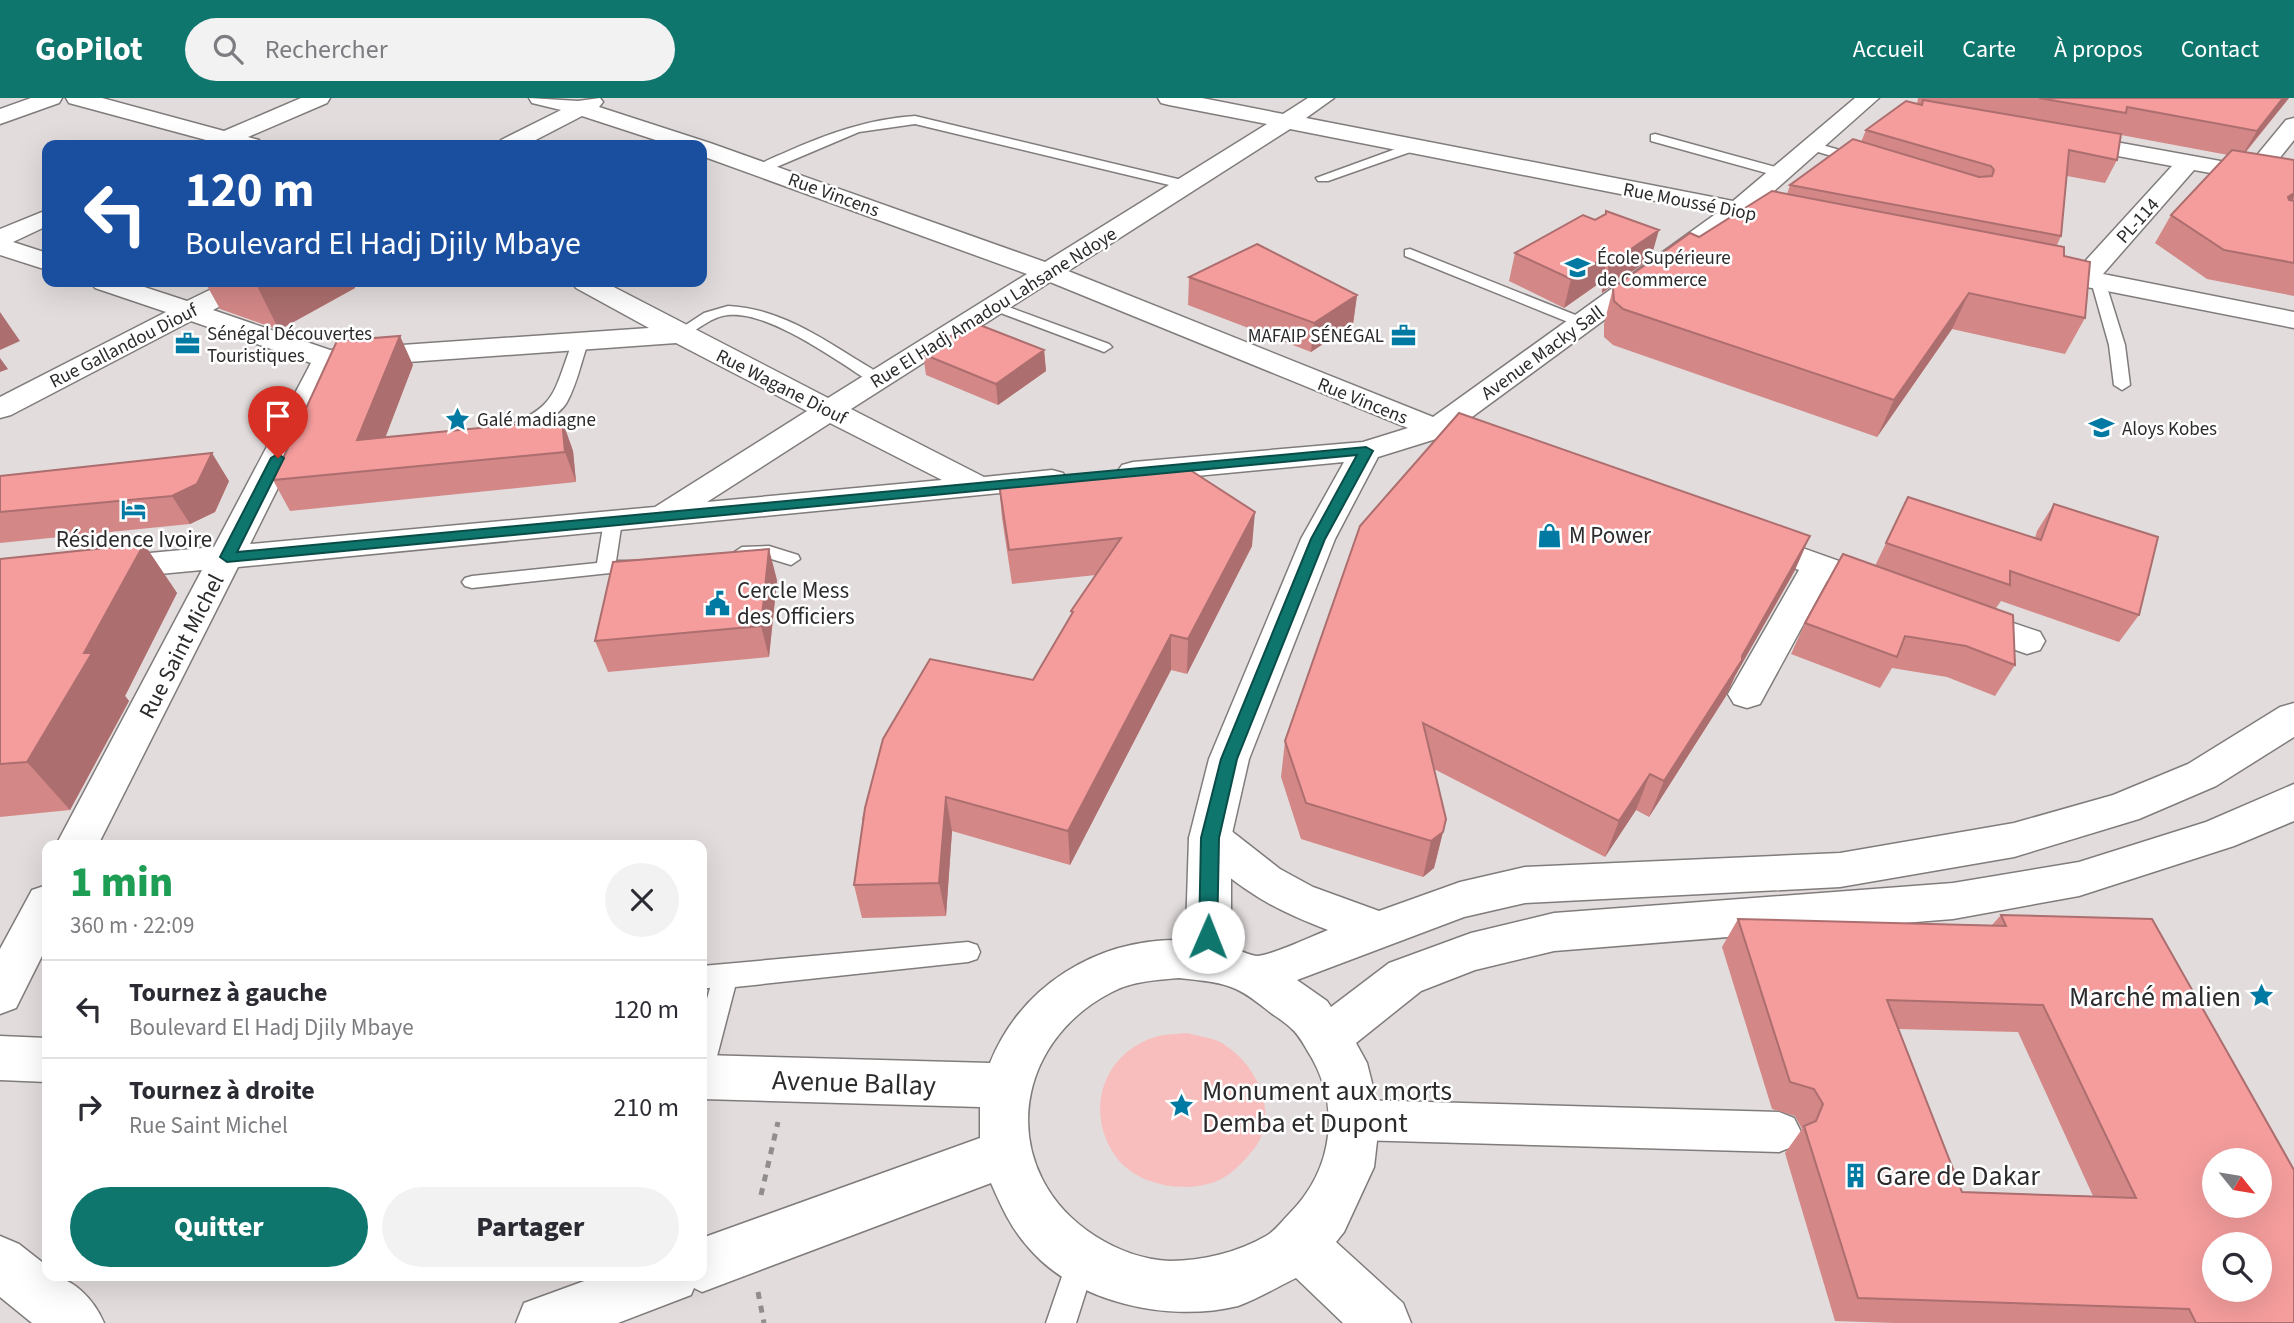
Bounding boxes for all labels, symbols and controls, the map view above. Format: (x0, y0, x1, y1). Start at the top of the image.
search box (185, 18, 675, 81)
text: GoPilot (35, 26, 143, 73)
icon: search (209, 30, 247, 68)
text: Rechercher (265, 31, 388, 68)
text: Accueil (1853, 32, 1924, 67)
text: Carte (1962, 32, 2016, 67)
text: À propos (2054, 32, 2143, 67)
text: Contact (2181, 32, 2259, 67)
text: 120 m (185, 156, 314, 226)
street label: Rue Vincens (784, 166, 883, 224)
icon: left (70, 168, 161, 259)
street label: Rue Moussé Diop (1621, 176, 1759, 229)
street label: PL-114 (2110, 192, 2166, 250)
text: Boulevard El Hadj Djily Mbaye (185, 221, 581, 267)
street label: Rue El Hadj Amadou Lahsane Ndoye (865, 221, 1122, 396)
place label: École Supérieure de Commerce (1597, 245, 1731, 294)
school or university icon: École Supérieure de Commerce (1563, 254, 1591, 282)
street label: Rue Gallandou Diouf (45, 297, 204, 395)
street label: Avenue Macky Sall (1476, 299, 1610, 407)
place label: Sénégal Découvertes Touristiques (207, 321, 372, 370)
office icon: MAFAIP SÉNÉGAL (1390, 321, 1418, 349)
place label: MAFAIP SÉNÉGAL (1248, 323, 1384, 350)
office icon: Sénégal Découvertes Touristiques (173, 330, 201, 358)
street label: Rue Wagane Diouf (711, 343, 853, 433)
street label: Rue Vincens (1313, 371, 1412, 432)
pin (248, 386, 308, 458)
icon: arrive (259, 397, 297, 435)
place icon: Galé madiagne (443, 405, 471, 433)
place label: Galé madiagne (477, 407, 596, 434)
school or university icon: Aloys Kobes (2088, 414, 2116, 442)
place label: Aloys Kobes (2122, 416, 2217, 443)
hotel icon: Résidence Ivoire (120, 495, 148, 523)
place label: M Power (1569, 519, 1652, 552)
shop icon: M Power (1535, 521, 1563, 549)
place label: Résidence Ivoire (56, 523, 212, 556)
street label: Rue Saint Michel (131, 568, 232, 724)
place label: Cercle Mess des Officiers (737, 574, 855, 633)
public building icon: Cercle Mess des Officiers (703, 589, 731, 617)
text: 1 min (70, 853, 173, 913)
button: close (605, 863, 679, 937)
position arrow (1171, 900, 1245, 974)
text: 360 m · 22:09 (70, 909, 194, 942)
text: Tournez à gauche (129, 974, 328, 1011)
place label: Marché malien (2069, 977, 2241, 1017)
place icon: Marché malien (2247, 982, 2275, 1010)
icon: left (70, 990, 108, 1028)
text: 120 m (613, 991, 679, 1028)
text: Boulevard El Hadj Djily Mbaye (129, 1011, 414, 1044)
street label: Avenue Ballay (771, 1060, 937, 1106)
place label: Monument aux morts Demba et Dupont (1202, 1071, 1452, 1143)
text: Tournez à droite (129, 1072, 315, 1109)
icon: right (70, 1088, 108, 1126)
text: 210 m (613, 1089, 679, 1126)
place icon: Monument aux morts Demba et Dupont (1168, 1092, 1196, 1120)
text: Rue Saint Michel (129, 1109, 288, 1142)
north arrow (2202, 1148, 2272, 1218)
map controls (2202, 1148, 2272, 1302)
place label: Gare de Dakar (1876, 1156, 2040, 1196)
building icon: Gare de Dakar (1842, 1161, 1870, 1189)
button: Quitter (70, 1187, 368, 1267)
button: Partager (382, 1187, 679, 1267)
button: search (2202, 1232, 2272, 1302)

